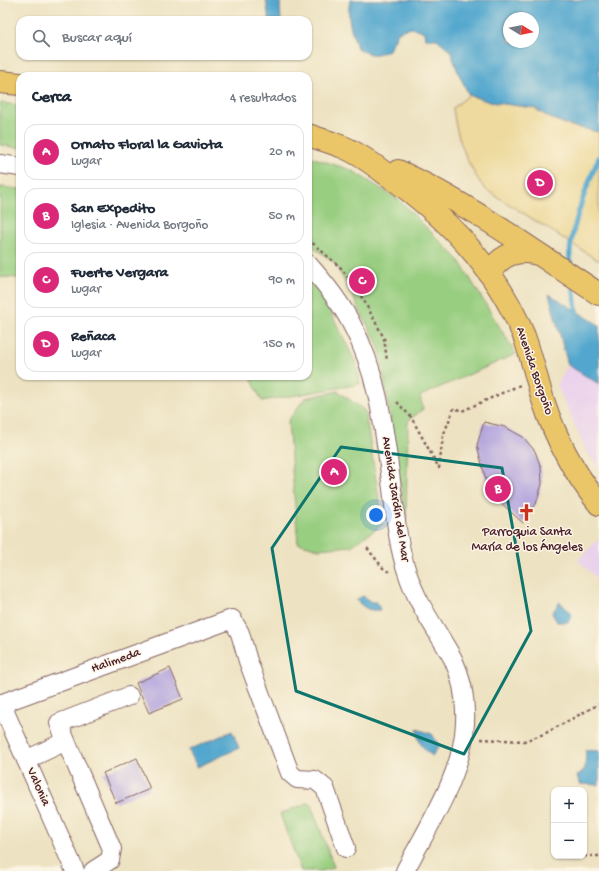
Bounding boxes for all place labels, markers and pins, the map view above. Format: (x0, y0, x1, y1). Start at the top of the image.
pin: D (527, 168, 553, 198)
pin: C (349, 266, 375, 296)
pin: A (321, 457, 347, 487)
pin: B (485, 474, 511, 504)
church icon: Parroquia Santa María de los Ángeles (517, 503, 537, 523)
place label: Parroquia Santa María de los Ángeles (471, 525, 584, 555)

